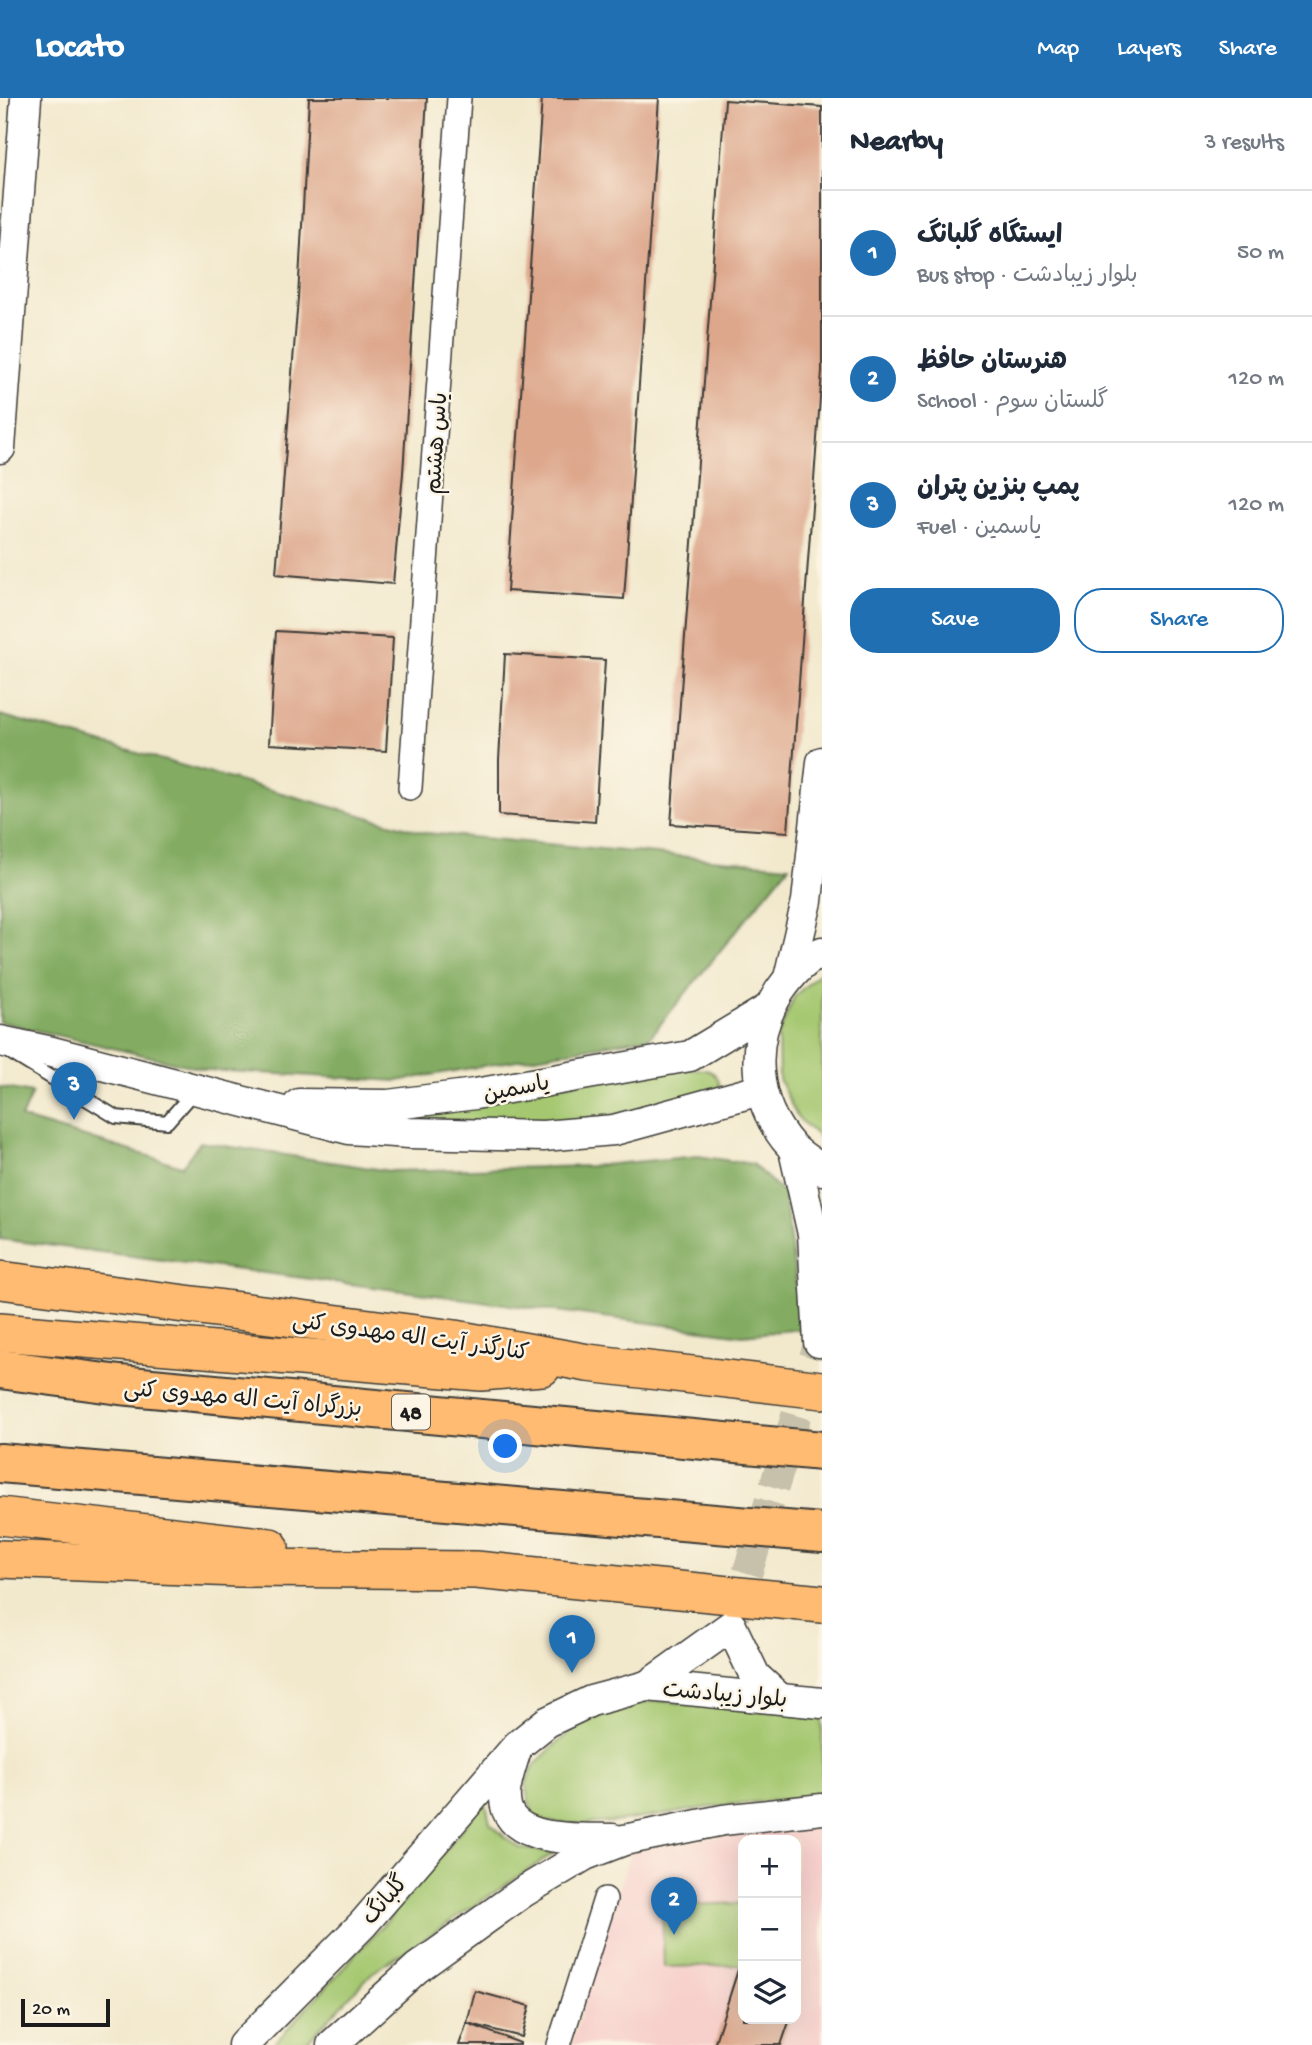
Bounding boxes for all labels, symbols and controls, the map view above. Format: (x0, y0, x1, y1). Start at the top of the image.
text: Locato (35, 30, 124, 68)
text: Map (1037, 35, 1079, 64)
text: Layers (1117, 35, 1181, 64)
text: Share (1219, 35, 1277, 64)
text: Nearby (850, 126, 943, 161)
text: 3 results (1204, 130, 1284, 157)
text: ایستگاه گلبانگ (917, 222, 1062, 253)
text: 1 (868, 240, 878, 267)
text: 50 m (1237, 240, 1284, 267)
text: Bus stop · بلوار زیبادشت (917, 263, 1138, 290)
text: هنرستان حافظ (917, 348, 1067, 379)
text: 2 (867, 366, 879, 393)
text: 120 m (1229, 366, 1284, 393)
text: School · گلستان سوم (917, 389, 1108, 416)
street label: یاس هشتم (421, 391, 457, 495)
text: پمپ بنزین پتران (917, 474, 1080, 505)
text: 3 (867, 492, 879, 519)
text: 120 m (1229, 492, 1284, 519)
text: Fuel · یاسمین (917, 515, 1042, 542)
button: Save (850, 588, 1060, 653)
button: Share (1074, 588, 1284, 653)
pin: 3 (51, 1062, 97, 1120)
street label: یاسمین (481, 1071, 552, 1110)
street label: کنارگذر آیت اله مهدوی کنی (290, 1306, 531, 1368)
street label: بزرگراه آیت اله مهدوی کنی (123, 1374, 363, 1424)
road number: 48 (392, 1394, 430, 1430)
your location (488, 1429, 522, 1463)
pin: 1 (549, 1615, 595, 1673)
street label: بلوار زیبادشت (661, 1678, 788, 1715)
map controls (738, 1835, 801, 2024)
button: + (738, 1835, 801, 1898)
street label: گلبانگ (355, 1869, 416, 1932)
pin: 2 (651, 1877, 697, 1935)
button: − (738, 1898, 801, 1961)
button: layers (738, 1961, 801, 2024)
scale bar (21, 1996, 110, 2028)
text: 20 m (32, 1999, 70, 2022)

